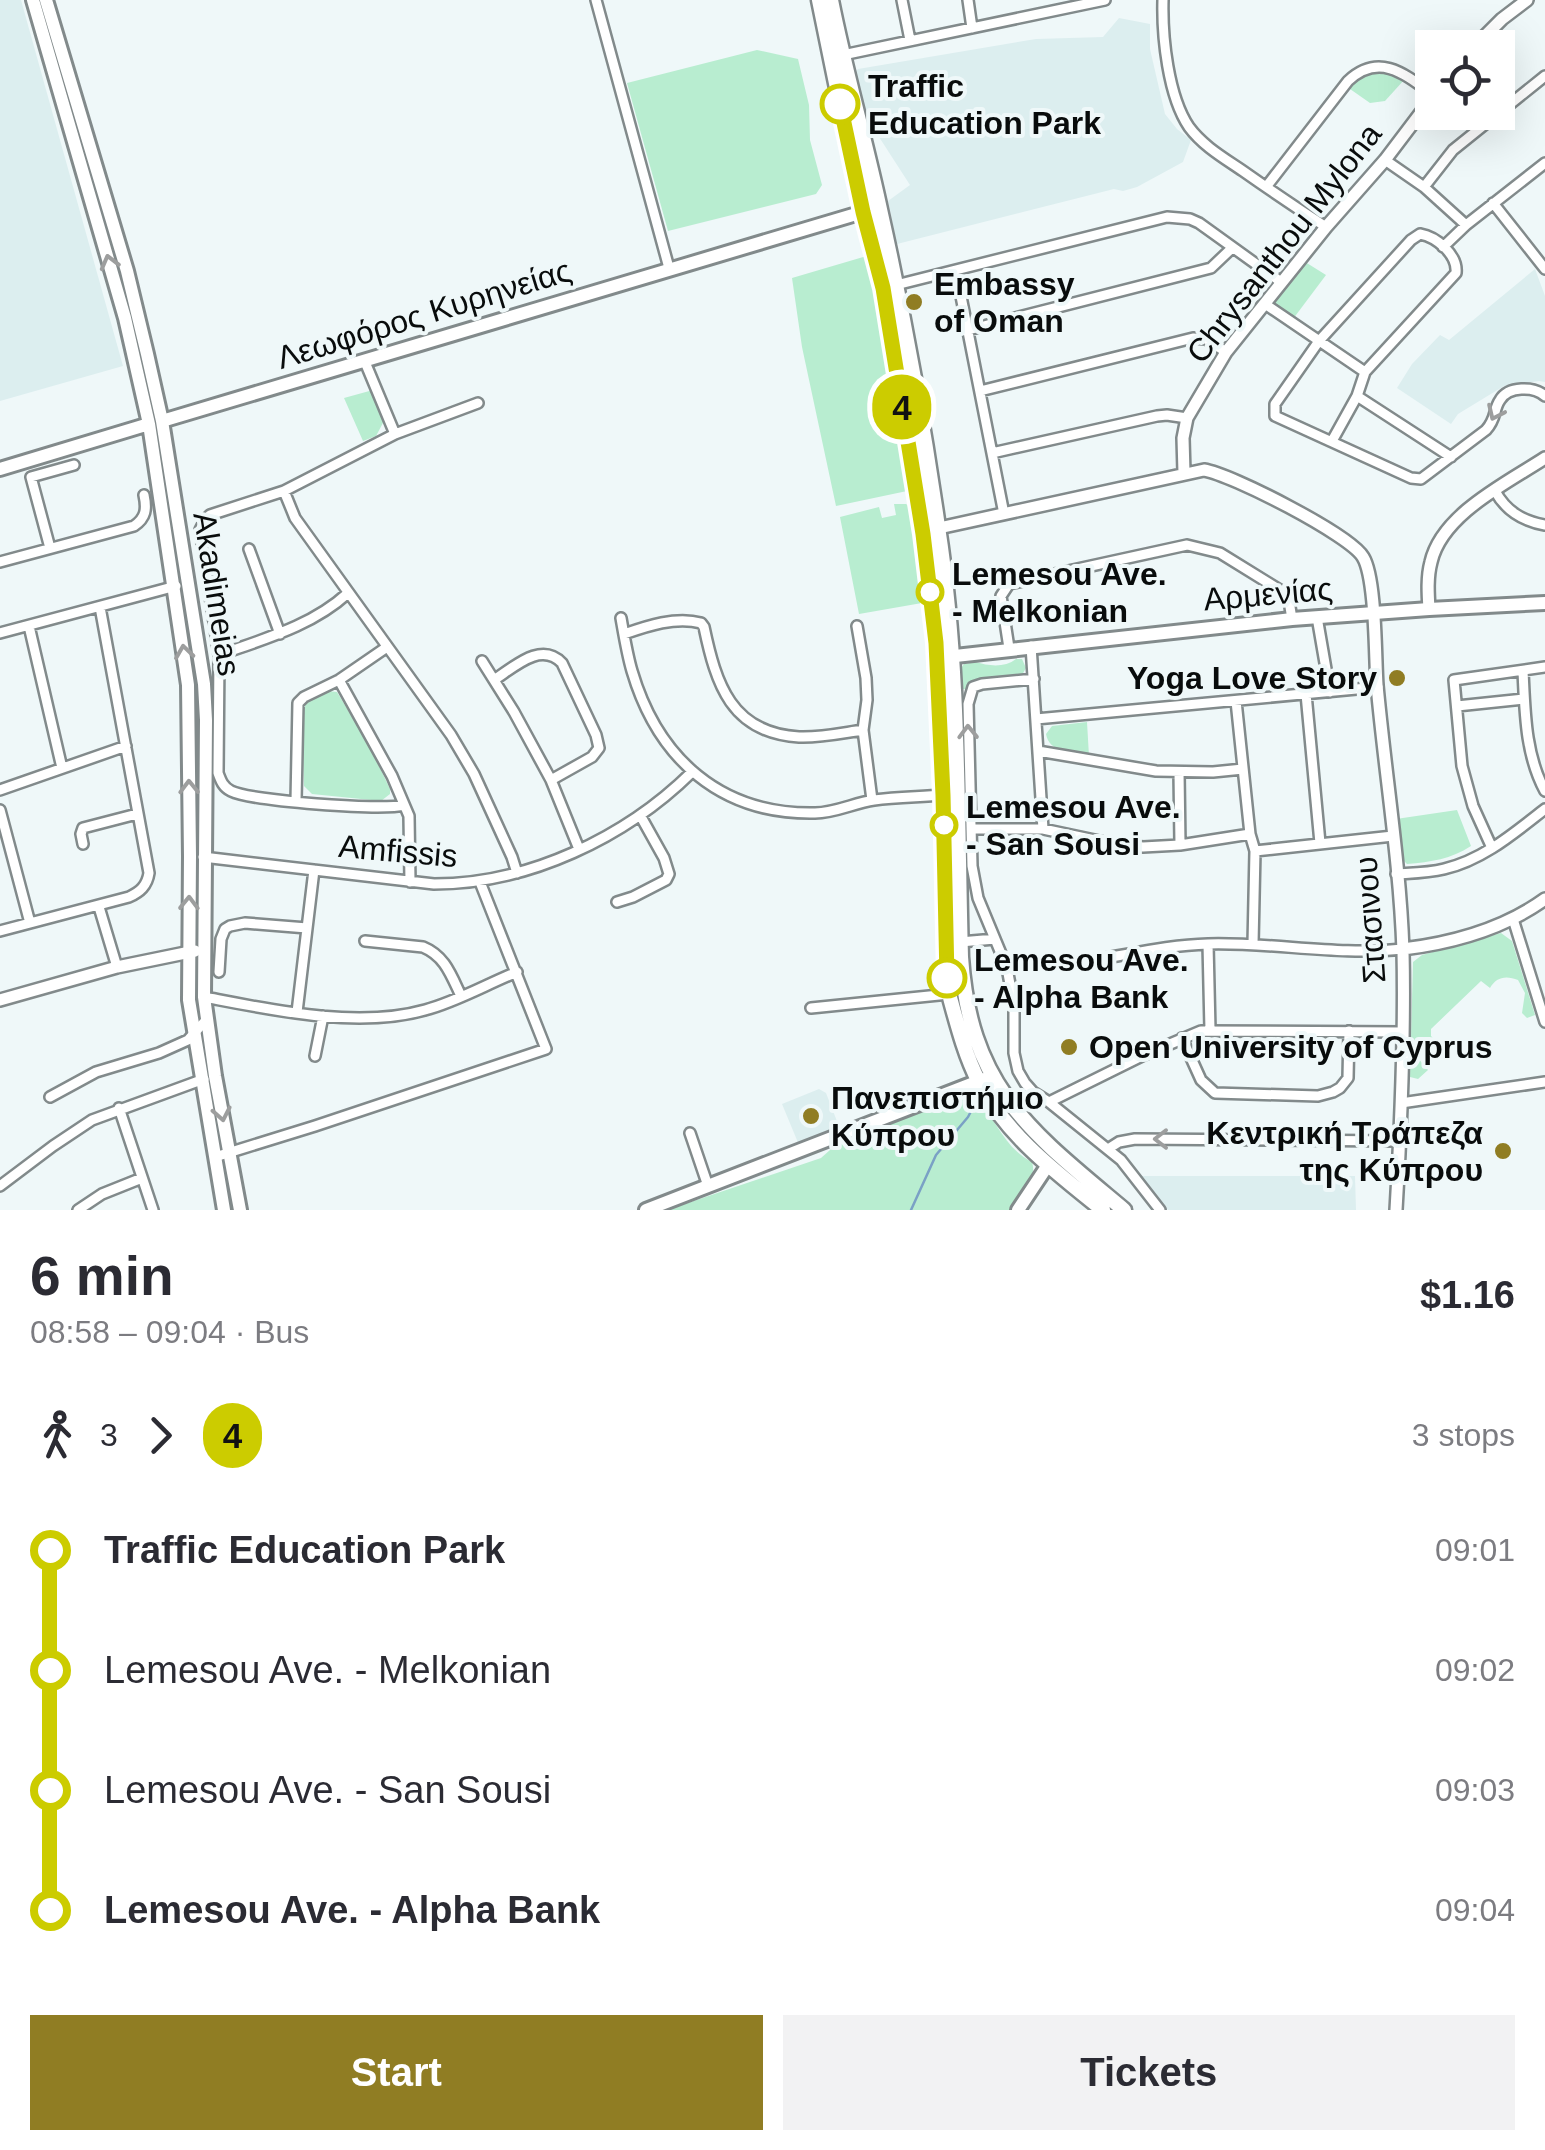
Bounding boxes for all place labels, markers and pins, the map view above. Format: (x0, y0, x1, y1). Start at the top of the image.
place label: Traffic Education Park (868, 68, 1101, 141)
marker: Traffic Education Park (821, 85, 859, 123)
place label: Embassy of Oman (934, 266, 1075, 339)
marker: Embassy of Oman (903, 291, 925, 313)
place label: Lemesou Ave. - Melkonian (952, 556, 1167, 629)
marker: Lemesou Ave. - Melkonian (917, 579, 943, 605)
place label: Yoga Love Story (1127, 660, 1377, 696)
marker: Yoga Love Story (1386, 667, 1408, 689)
place label: Lemesou Ave. - San Sousi (966, 789, 1181, 862)
marker: Lemesou Ave. - San Sousi (931, 812, 957, 838)
place label: Lemesou Ave. - Alpha Bank (974, 942, 1189, 1015)
marker: Lemesou Ave. - Alpha Bank (928, 959, 966, 997)
place label: Open University of Cyprus (1089, 1029, 1493, 1065)
marker: Open University of Cyprus (1058, 1036, 1080, 1058)
place label: Πανεπιστήμιο Κύπρου (831, 1080, 1044, 1153)
marker: Πανεπιστήμιο Κύπρου (800, 1105, 822, 1127)
place label: Κεντρική Τράπεζα της Κύπρου (1206, 1115, 1483, 1188)
marker: Κεντρική Τράπεζα της Κύπρου (1492, 1140, 1514, 1162)

